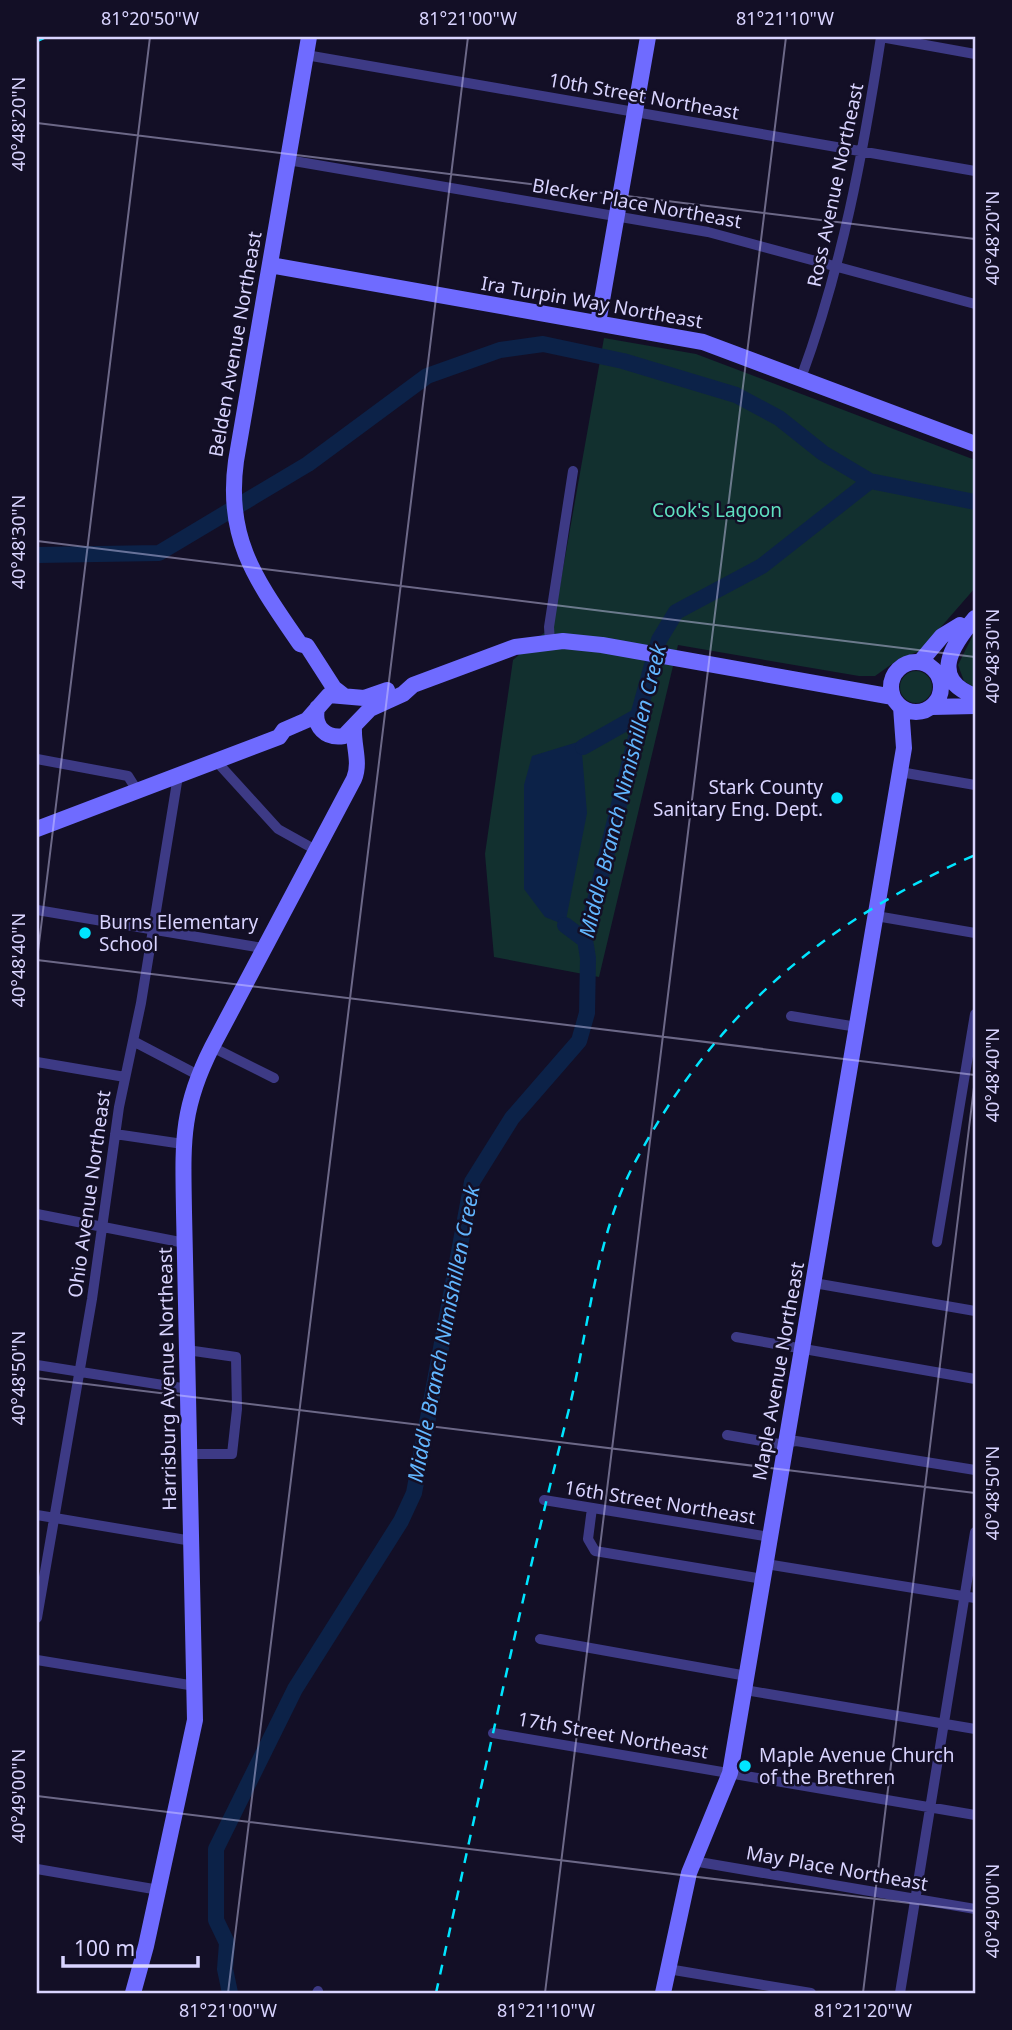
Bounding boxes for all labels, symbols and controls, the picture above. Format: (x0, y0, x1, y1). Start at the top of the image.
text: 81°20'50"W (101, 6, 199, 30)
text: 81°21'00"W (419, 6, 517, 30)
text: 81°21'10"W (736, 6, 834, 30)
street label: 10th Street Northeast (547, 66, 741, 126)
text: 40°48'20"N (6, 77, 30, 171)
street label: Ross Avenue Northeast (801, 81, 869, 289)
street label: Blecker Place Northeast (530, 172, 744, 234)
text: 40°48'20"N (980, 191, 1004, 285)
street label: Belden Avenue Northeast (202, 229, 268, 459)
street label: Ira Turpin Way Northeast (479, 270, 705, 334)
text: 40°48'30"N (6, 495, 30, 589)
park label: Cook's Lagoon (652, 497, 782, 523)
text: 40°48'30"N (980, 609, 1004, 703)
water label: Middle Branch Nimishillen Creek (572, 639, 673, 941)
place label: Stark County Sanitary Eng. Dept. (653, 774, 823, 822)
marker: Stark County Sanitary Eng. Dept. (829, 790, 845, 806)
place label: Burns Elementary School (99, 909, 258, 957)
text: 40°48'40"N (6, 913, 30, 1007)
marker: Burns Elementary School (77, 925, 93, 941)
text: 40°48'40"N (980, 1028, 1004, 1122)
street label: Ohio Avenue Northeast (62, 1088, 116, 1299)
water label: Middle Branch Nimishillen Creek (400, 1181, 486, 1485)
street label: Harrisburg Avenue Northeast (152, 1247, 182, 1511)
street label: Maple Avenue Northeast (746, 1260, 810, 1482)
text: 40°48'50"N (6, 1331, 30, 1425)
text: 40°48'50"N (980, 1446, 1004, 1540)
street label: 16th Street Northeast (563, 1474, 757, 1530)
street label: 17th Street Northeast (516, 1705, 710, 1765)
place label: Maple Avenue Church of the Brethren (759, 1742, 955, 1790)
text: 40°49'00"N (6, 1749, 30, 1843)
marker: Maple Avenue Church of the Brethren (737, 1758, 753, 1774)
street label: May Place Northeast (744, 1839, 930, 1897)
text: 40°49'00"N (980, 1864, 1004, 1958)
scale bar (63, 1925, 198, 1969)
text: 100 m (74, 1934, 135, 1962)
text: 81°21'00"W (179, 1998, 277, 2022)
text: 81°21'10"W (497, 1998, 595, 2022)
text: 81°21'20"W (814, 1998, 912, 2022)

